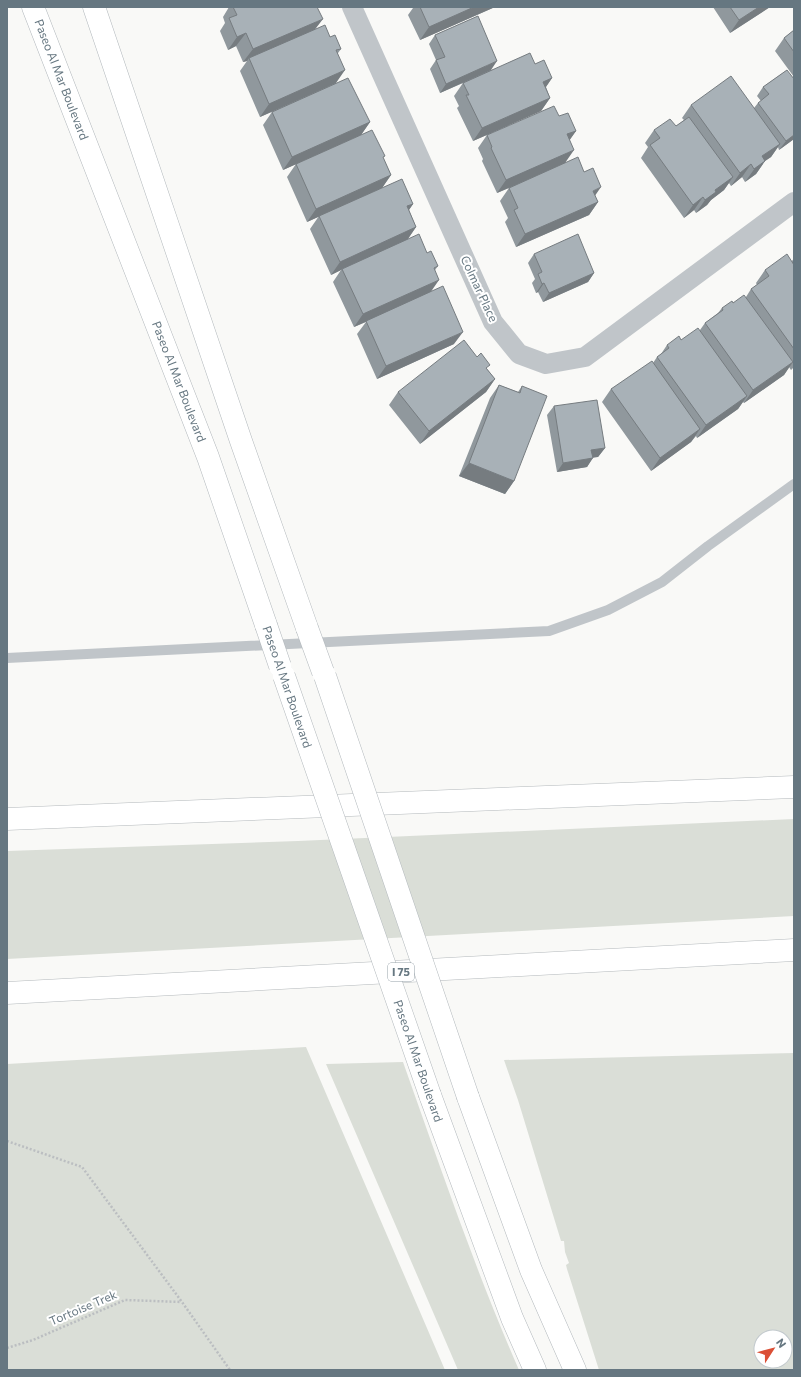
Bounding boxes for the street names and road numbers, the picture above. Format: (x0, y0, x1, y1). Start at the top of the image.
street label: Paseo Al Mar Boulevard (32, 17, 92, 142)
street label: Colmar Place (458, 253, 501, 324)
street label: Paseo Al Mar Boulevard (150, 319, 209, 444)
street label: Paseo Al Mar Boulevard (260, 624, 315, 750)
road number: I 75 (388, 963, 414, 981)
street label: Paseo Al Mar Boulevard (391, 998, 446, 1124)
street label: Tortoise Trek (47, 1286, 119, 1328)

